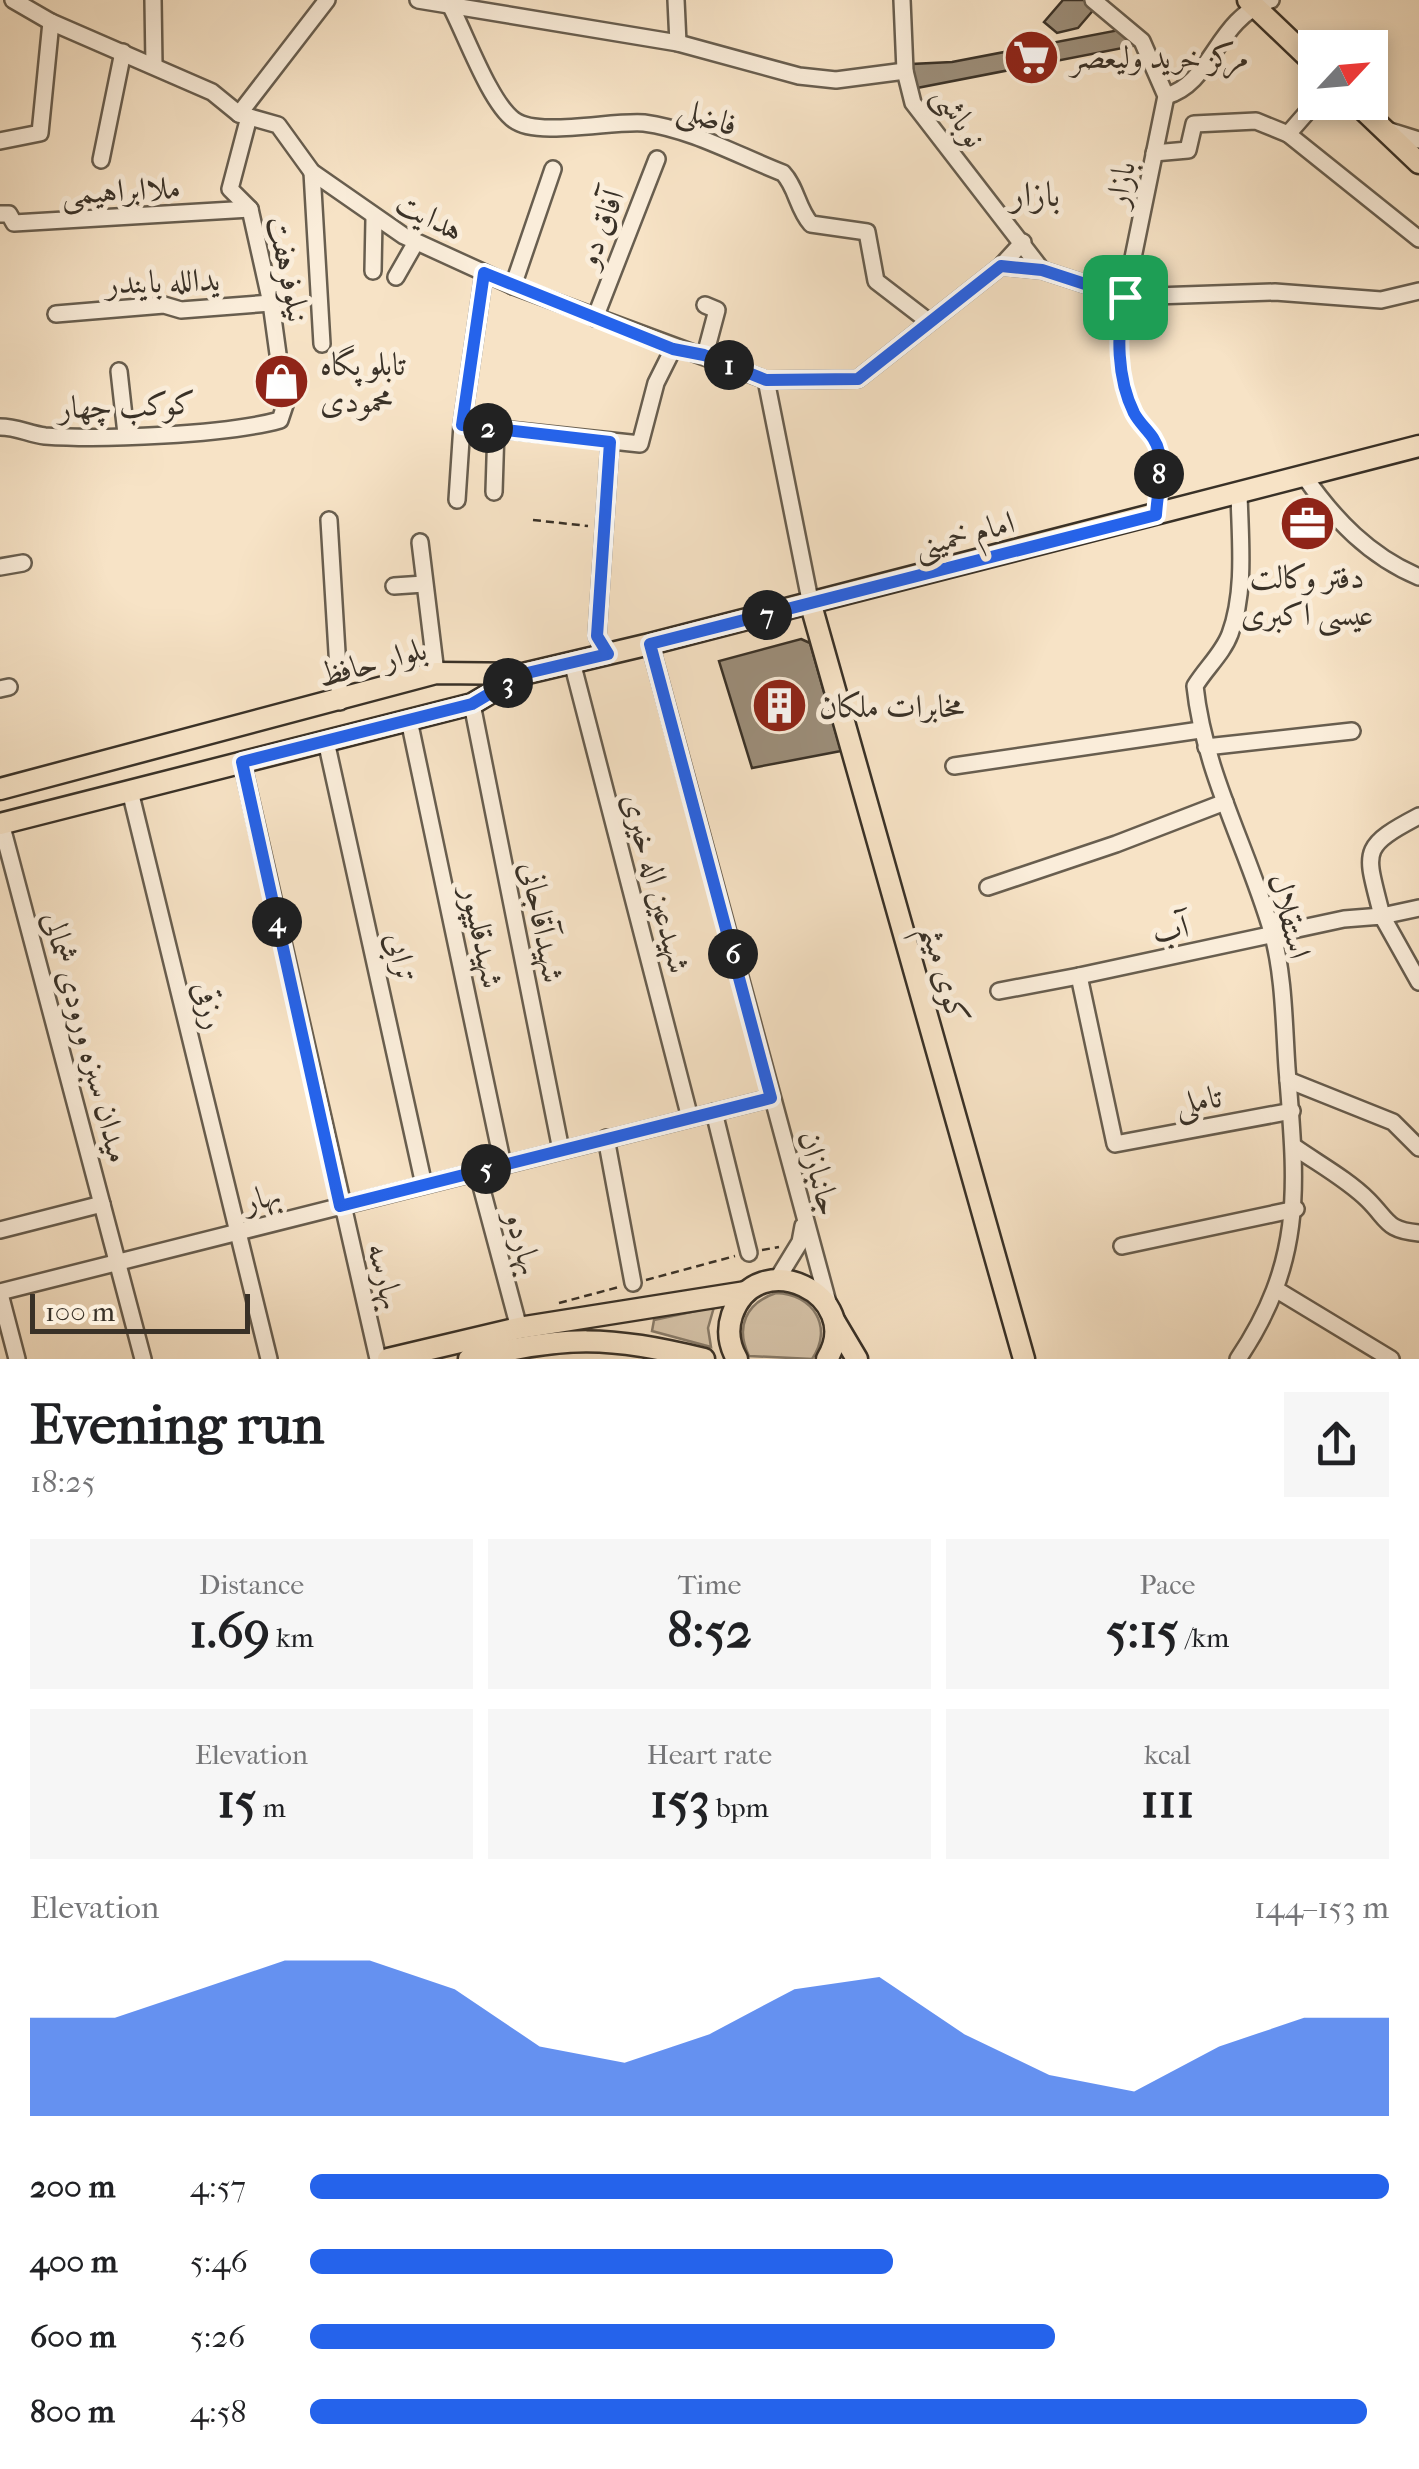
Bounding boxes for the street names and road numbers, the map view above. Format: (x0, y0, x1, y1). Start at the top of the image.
street label: نوباشی (922, 78, 994, 157)
street label: فاضلی (672, 89, 742, 149)
street label: بازار (1097, 158, 1143, 213)
street label: ملاابراهیمی (60, 169, 182, 215)
street label: آفاق دو (567, 181, 633, 275)
street label: هدایت (389, 184, 470, 250)
street label: نیلوفرهفت (257, 213, 318, 326)
street label: یدالله بایندر (102, 261, 221, 303)
street label: کوکب چهار (55, 385, 196, 428)
street label: امام خمینی (910, 503, 1021, 574)
street label: بلوار حافظ (314, 630, 431, 695)
street label: شهیدعین اله خیری (613, 789, 698, 978)
street label: شهیدآقاجانی (511, 858, 573, 986)
street label: استقلال (1260, 870, 1319, 963)
street label: شهیدقلیپور (450, 880, 511, 992)
street label: آب (1148, 906, 1195, 952)
street label: میدان سبزه ورودی شمالی (34, 907, 138, 1167)
street label: کوی میثم (901, 920, 977, 1032)
street label: ترابی (374, 929, 425, 986)
street label: رزقی (186, 977, 233, 1033)
street label: تاملی (1171, 1078, 1227, 1128)
street label: جانبازان (790, 1127, 849, 1220)
street label: بهار (237, 1175, 285, 1223)
street label: بهاردو (495, 1204, 550, 1279)
street label: بهارسه (357, 1239, 412, 1314)

